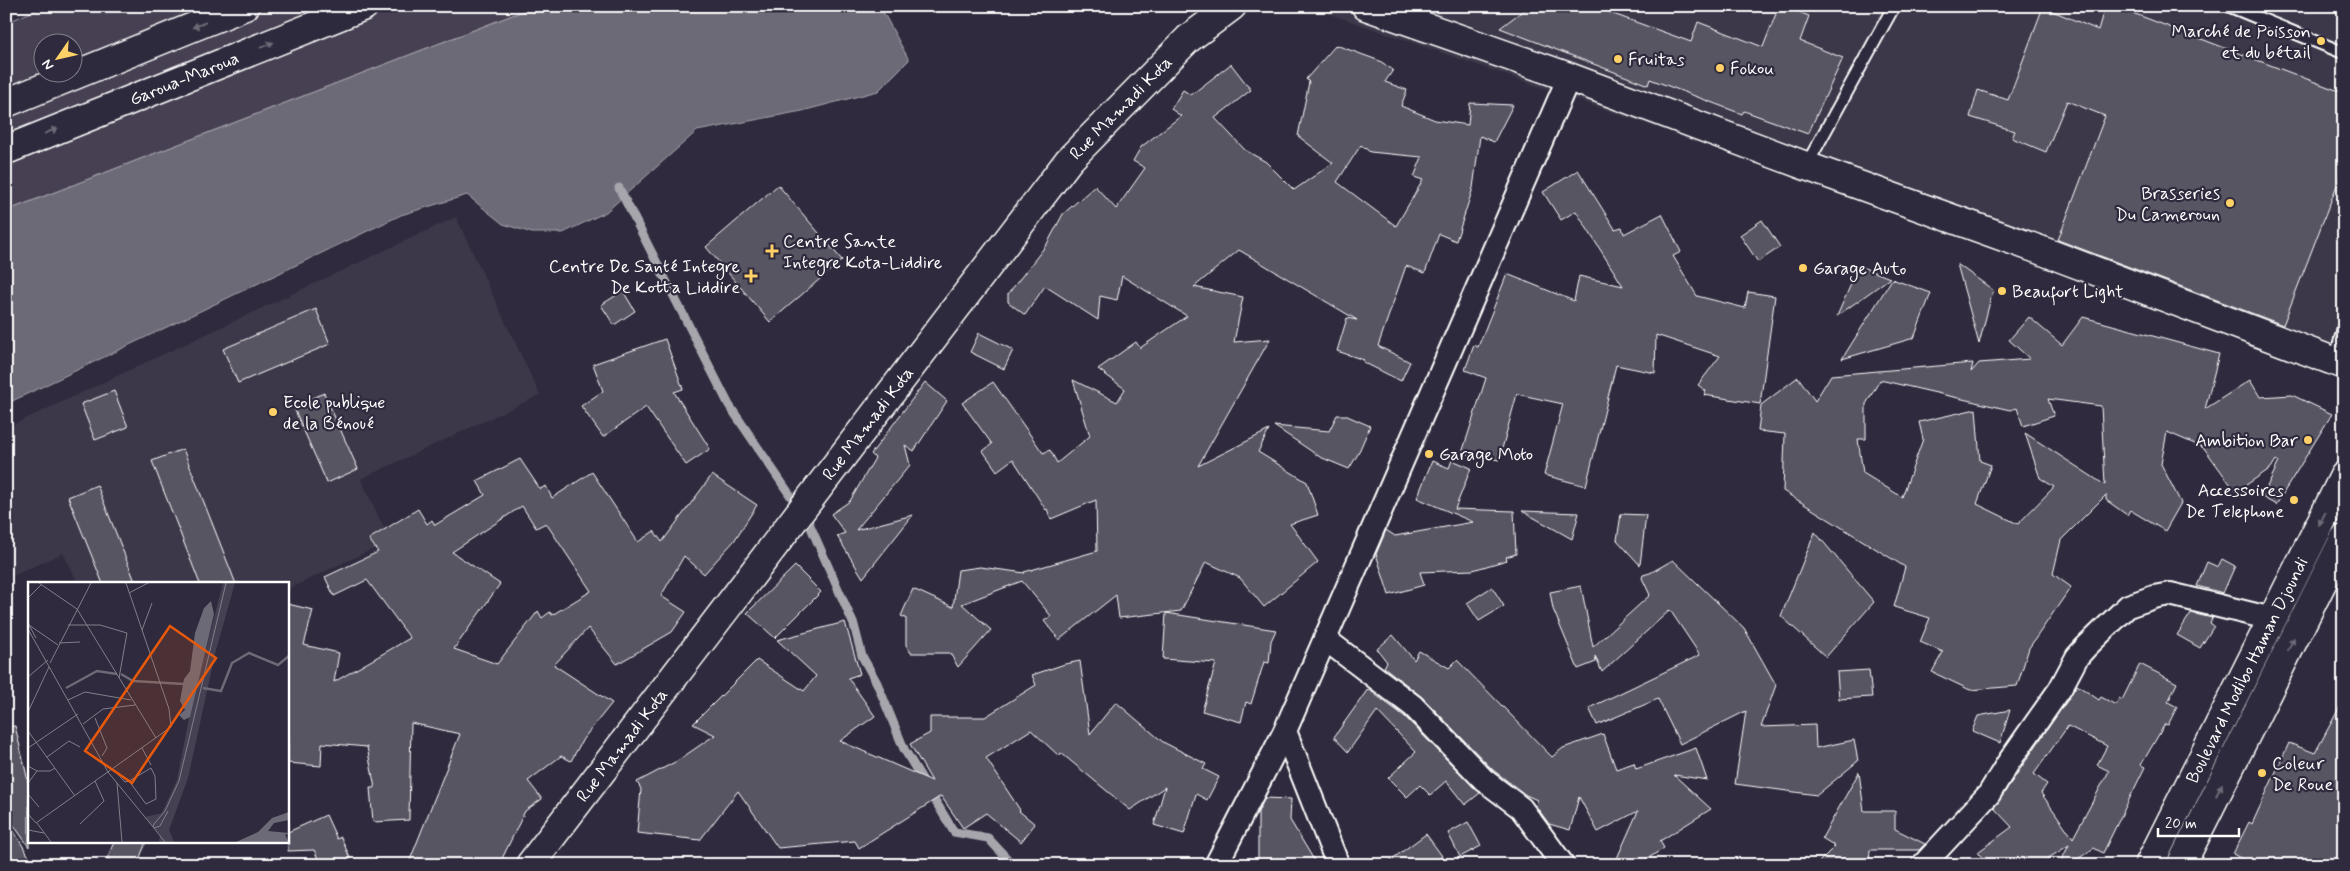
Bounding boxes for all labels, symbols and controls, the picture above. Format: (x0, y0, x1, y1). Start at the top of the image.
place label: Marché de Poisson et du bétail (2171, 20, 2311, 65)
one-way arrow (192, 21, 207, 29)
north arrow (32, 32, 82, 82)
marker: Marché de Poisson et du bétail (2315, 35, 2327, 47)
one-way arrow (260, 40, 274, 48)
street label: Garoua-Maroua (126, 46, 243, 112)
place label: Fruitas (1628, 48, 1685, 72)
street label: Rue Mamadi Kota (1065, 51, 1178, 166)
marker: Fruitas (1612, 53, 1624, 65)
text: N (38, 56, 58, 74)
place label: Fokou (1730, 57, 1774, 81)
marker: Fokou (1714, 62, 1726, 74)
one-way arrow (44, 127, 59, 135)
place label: Brasseries Du Cameroun (2115, 182, 2220, 227)
marker: Brasseries Du Cameroun (2224, 197, 2236, 209)
place label: Centre Sante Integre Kota-Liddire (783, 230, 942, 276)
marker: Centre Sante Integre Kota-Liddire (765, 244, 779, 258)
place label: Centre De Santé Integre De Kotta Liddire (549, 255, 740, 300)
place label: Garage Auto (1813, 257, 1906, 282)
marker: Garage Auto (1797, 262, 1809, 274)
marker: Centre De Santé Integre De Kotta Liddire (744, 269, 758, 283)
place label: Beaufort Light (2012, 280, 2123, 306)
marker: Beaufort Light (1996, 285, 2008, 297)
street label: Rue Mamadi Kota (817, 362, 920, 486)
place label: Ecole publique de la Bénoué (283, 391, 385, 436)
marker: Ecole publique de la Bénoué (267, 406, 279, 418)
place label: Ambition Bar (2195, 429, 2299, 453)
marker: Ambition Bar (2302, 434, 2314, 446)
place label: Garage Moto (1439, 443, 1533, 468)
marker: Garage Moto (1423, 448, 1435, 460)
place label: Accessoires De Telephone (2185, 479, 2284, 524)
marker: Accessoires De Telephone (2288, 494, 2300, 506)
one-way arrow (2318, 512, 2326, 527)
street label: Boulevard Modibo Haman Djoundi (2181, 554, 2314, 788)
inset map (28, 582, 289, 844)
one-way arrow (2287, 637, 2295, 652)
street label: Rue Mamadi Kota (571, 684, 674, 807)
place label: Coleur De Roue (2272, 752, 2334, 797)
marker: Coleur De Roue (2256, 767, 2268, 779)
one-way arrow (2215, 783, 2223, 797)
scale bar (2158, 806, 2239, 838)
text: 20 m (2165, 814, 2197, 834)

